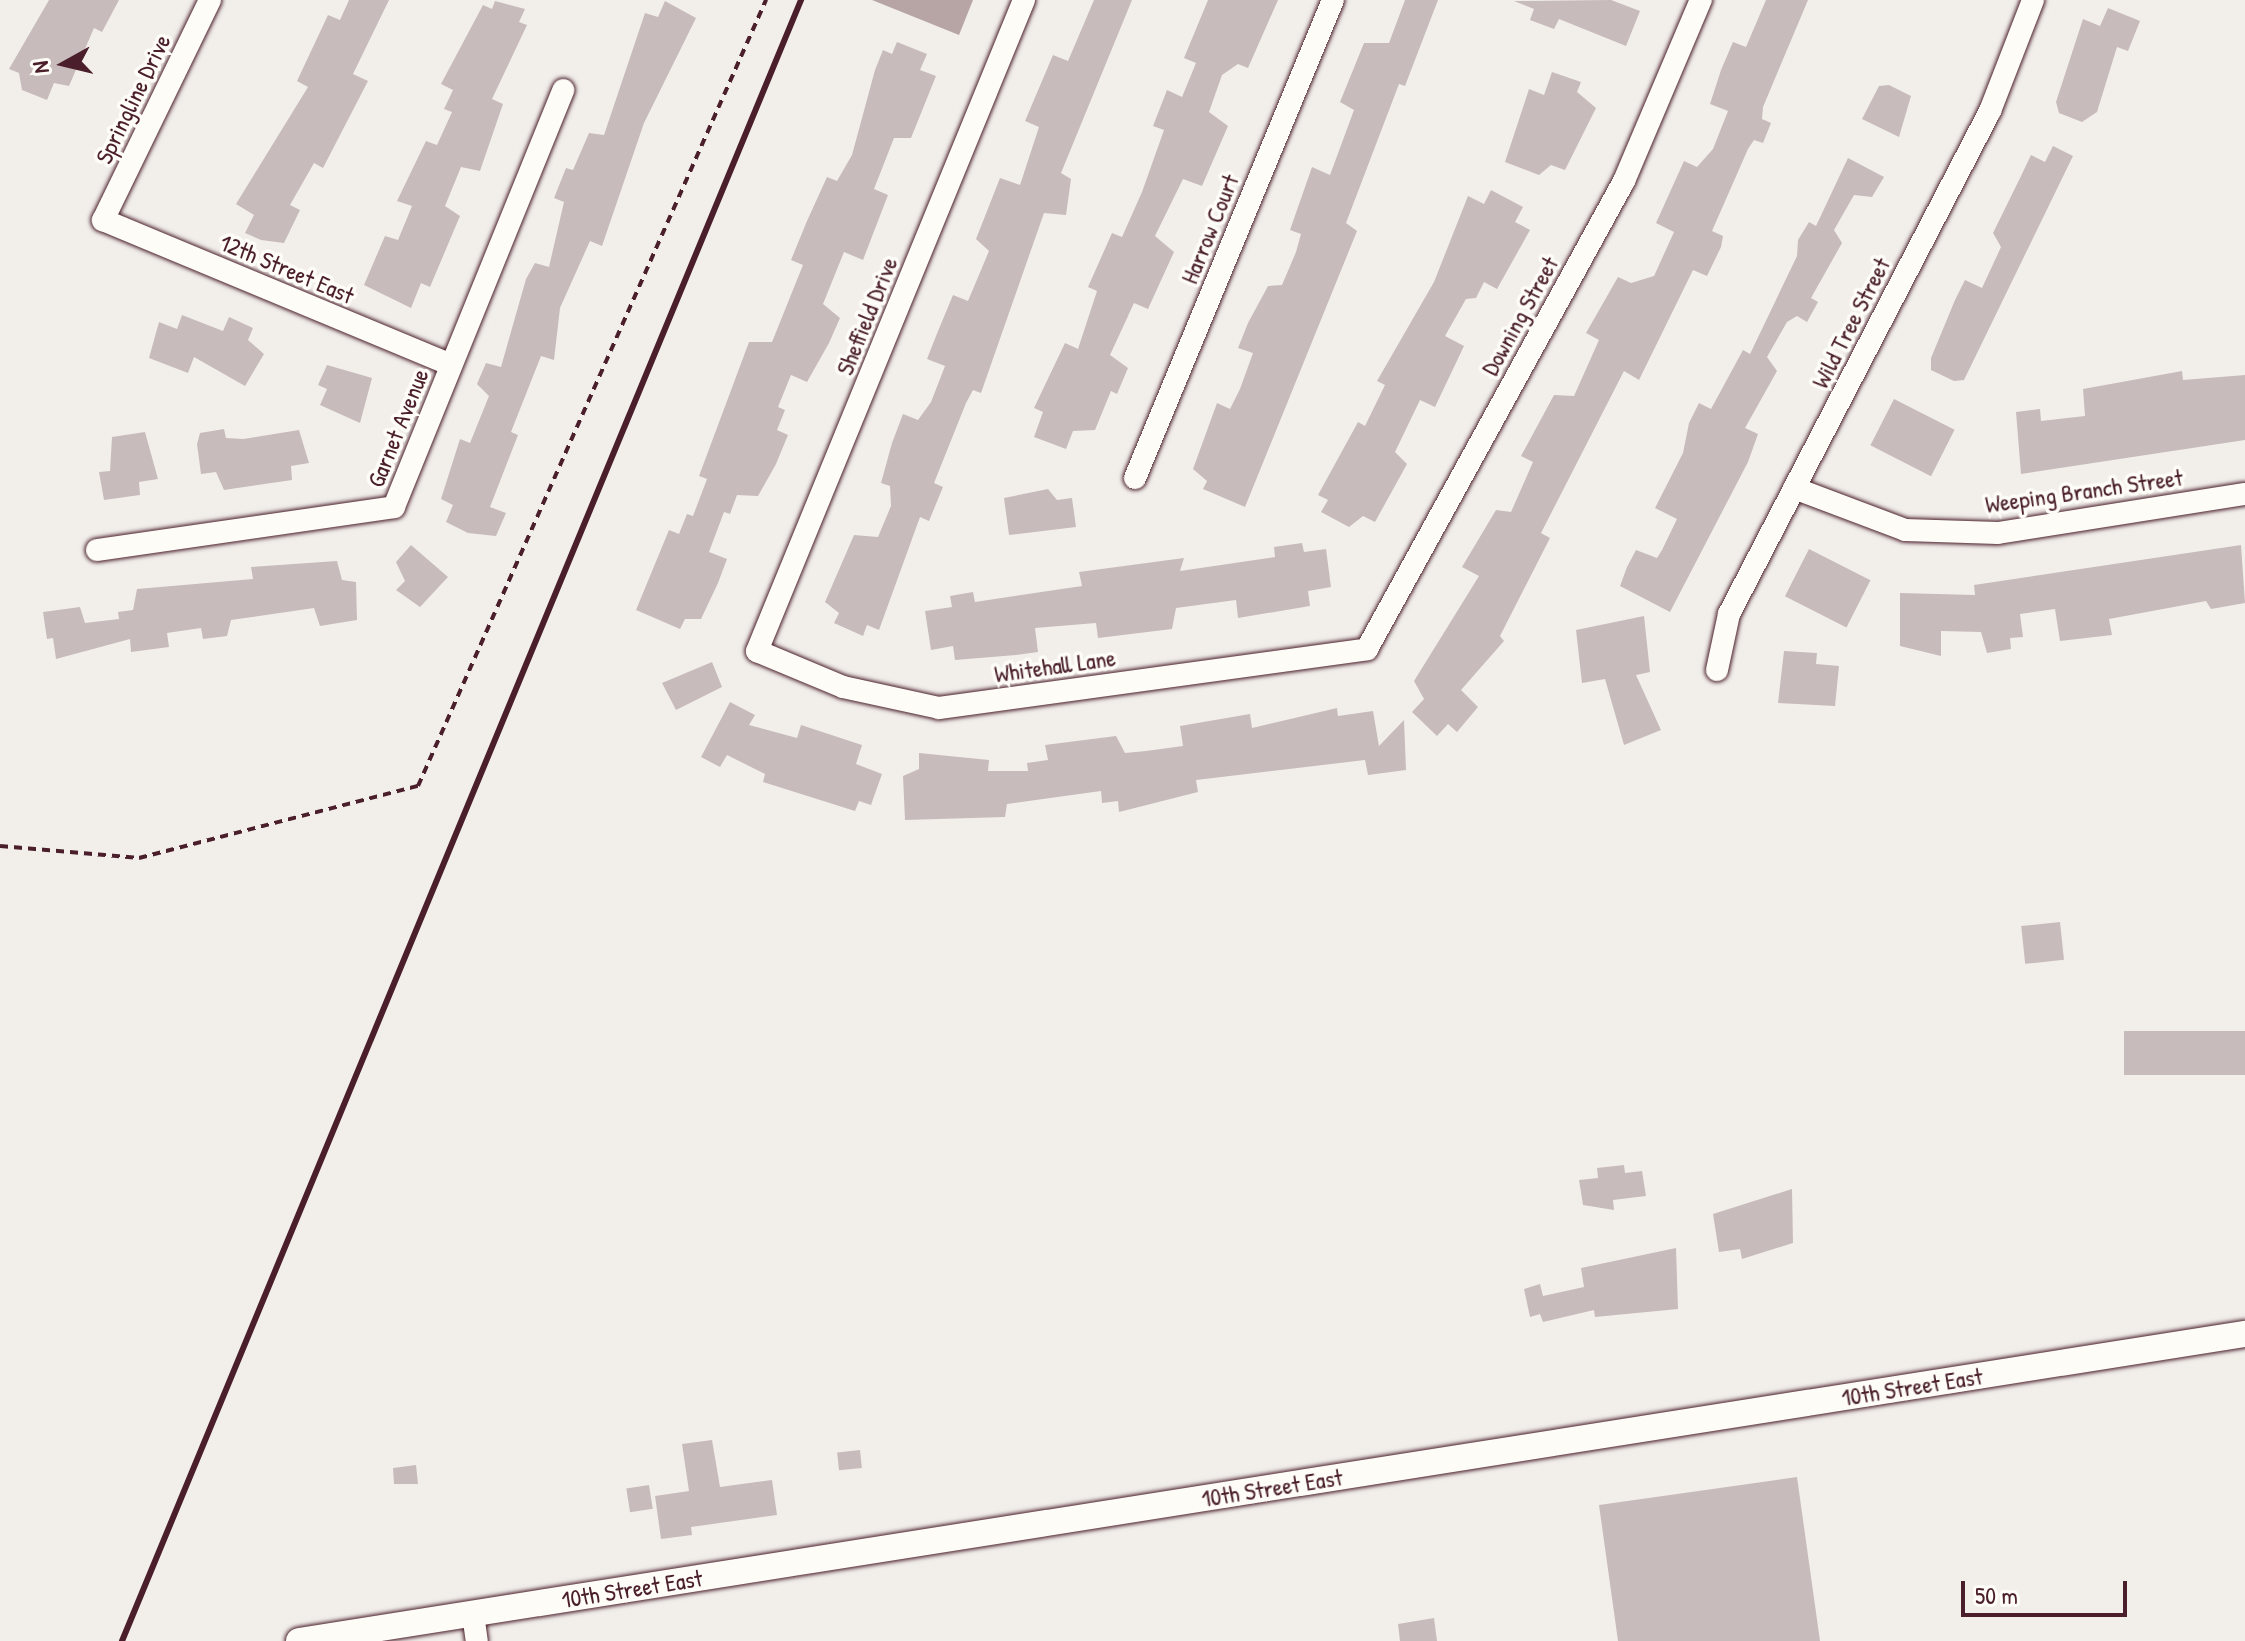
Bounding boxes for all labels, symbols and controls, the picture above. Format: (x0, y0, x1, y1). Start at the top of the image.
north arrow (24, 24, 104, 104)
street label: Springline Drive (89, 30, 177, 168)
text: N (25, 59, 56, 75)
street label: Harrow Court (1175, 170, 1245, 288)
street label: 12th Street East (216, 228, 358, 310)
street label: Downing Street (1476, 252, 1564, 380)
street label: Sheffield Drive (830, 253, 904, 379)
street label: Wild Tree Street (1806, 253, 1896, 393)
street label: Garnet Avenue (361, 365, 435, 491)
street label: Weeping Branch Street (1983, 463, 2185, 519)
street label: Whitehall Lane (993, 643, 1117, 689)
street label: 10th Street East (1840, 1362, 1984, 1412)
street label: 10th Street East (1200, 1463, 1344, 1513)
street label: 10th Street East (560, 1564, 704, 1614)
scale bar (1965, 1565, 2131, 1615)
text: 50 m (1975, 1579, 2018, 1611)

